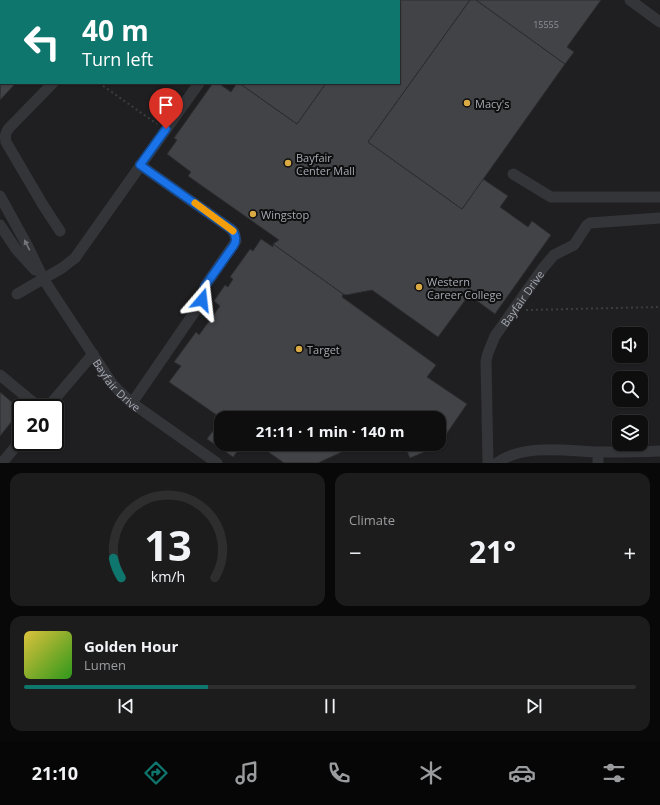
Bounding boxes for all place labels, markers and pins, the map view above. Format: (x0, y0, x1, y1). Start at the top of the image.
pin (149, 88, 183, 129)
place label: Macy's (475, 96, 509, 111)
marker: Macy's (462, 98, 472, 108)
place label: Bayfair Center Mall (296, 150, 355, 178)
marker: Bayfair Center Mall (283, 158, 293, 168)
place label: Wingstop (261, 207, 309, 222)
marker: Wingstop (248, 209, 258, 219)
place label: Western Career College (427, 274, 502, 302)
marker: Western Career College (414, 282, 424, 292)
place label: Target (307, 342, 340, 357)
marker: Target (294, 344, 304, 354)

